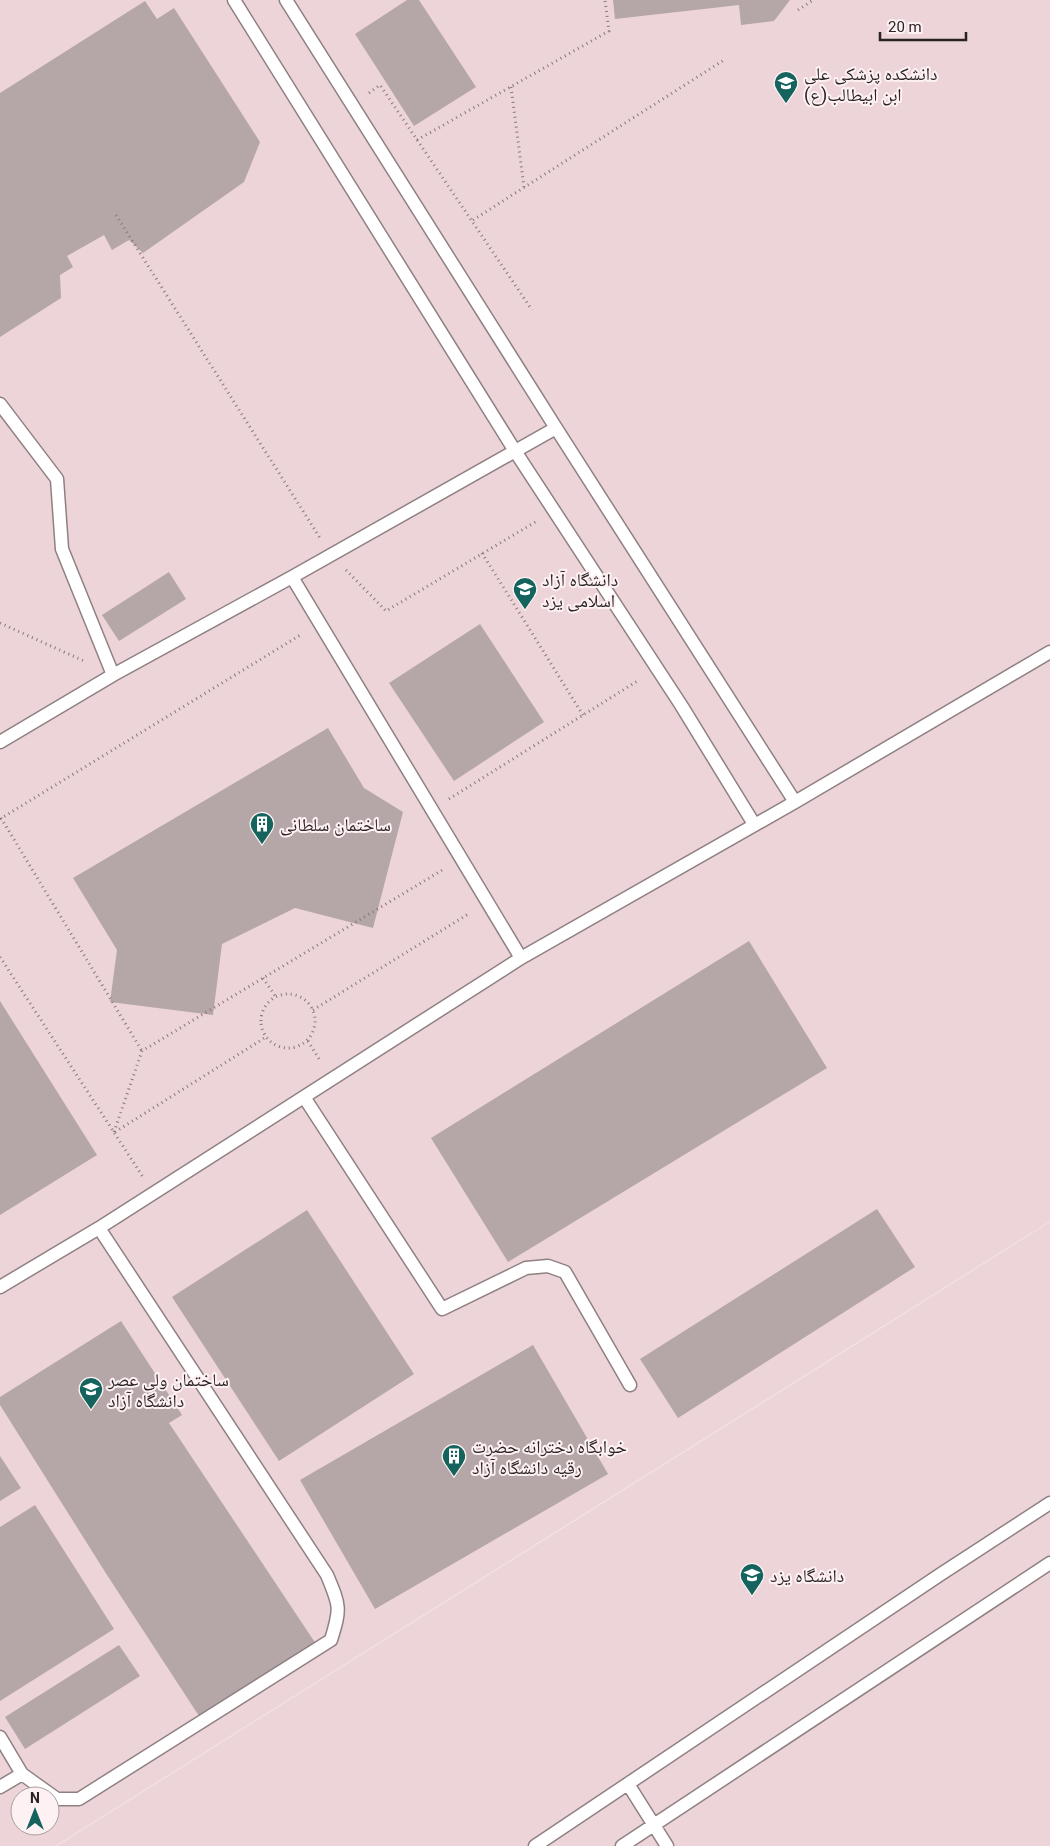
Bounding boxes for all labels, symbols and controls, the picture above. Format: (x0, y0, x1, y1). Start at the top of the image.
scale bar (880, 10, 966, 42)
text: 20 m (888, 18, 922, 36)
place label: دانشکده پزشکی علی ابن ابیطالب(ع) (804, 63, 937, 106)
school or university icon: دانشکده پزشکی علی ابن ابیطالب(ع) (773, 70, 799, 104)
place label: دانشگاه آزاد اسلامی یزد (542, 569, 618, 612)
school or university icon: دانشگاه آزاد اسلامی یزد (512, 576, 538, 610)
building icon: ساختمان سلطانی (249, 811, 275, 845)
place label: ساختمان سلطانی (280, 814, 391, 836)
place label: ساختمان ولی عصر دانشگاه آزاد (107, 1369, 229, 1411)
school or university icon: ساختمان ولی عصر دانشگاه آزاد (78, 1376, 104, 1410)
place label: خوابگاه دخترانه حضرت رقیه دانشگاه آزاد (472, 1436, 627, 1478)
building icon: خوابگاه دخترانه حضرت رقیه دانشگاه آزاد (441, 1443, 467, 1477)
school or university icon: دانشگاه یزد (739, 1562, 765, 1596)
place label: دانشگاه یزد (770, 1565, 844, 1586)
north arrow (10, 1786, 60, 1836)
text: N (30, 1790, 40, 1806)

